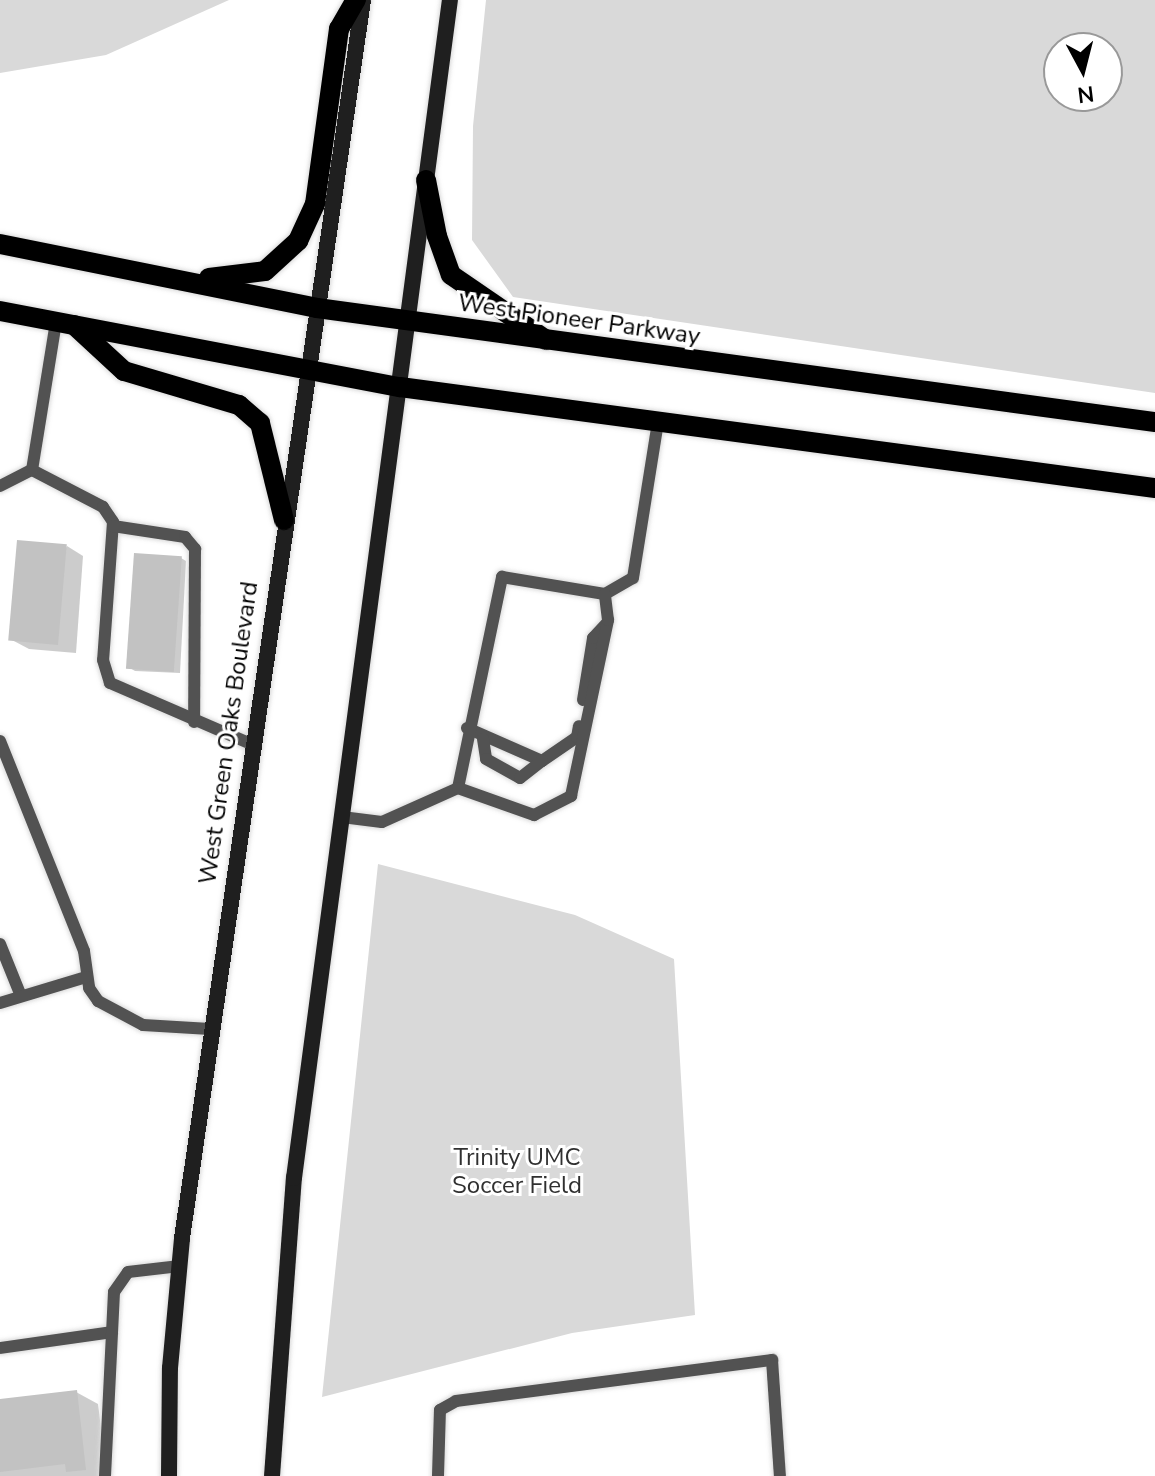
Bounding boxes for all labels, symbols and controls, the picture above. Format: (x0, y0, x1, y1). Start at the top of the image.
north arrow (1043, 32, 1123, 112)
text: N (1076, 78, 1096, 110)
street label: West Pioneer Parkway (456, 289, 702, 351)
street label: West Green Oaks Boulevard (193, 580, 265, 886)
park label: Trinity UMC Soccer Field (452, 1144, 582, 1200)

